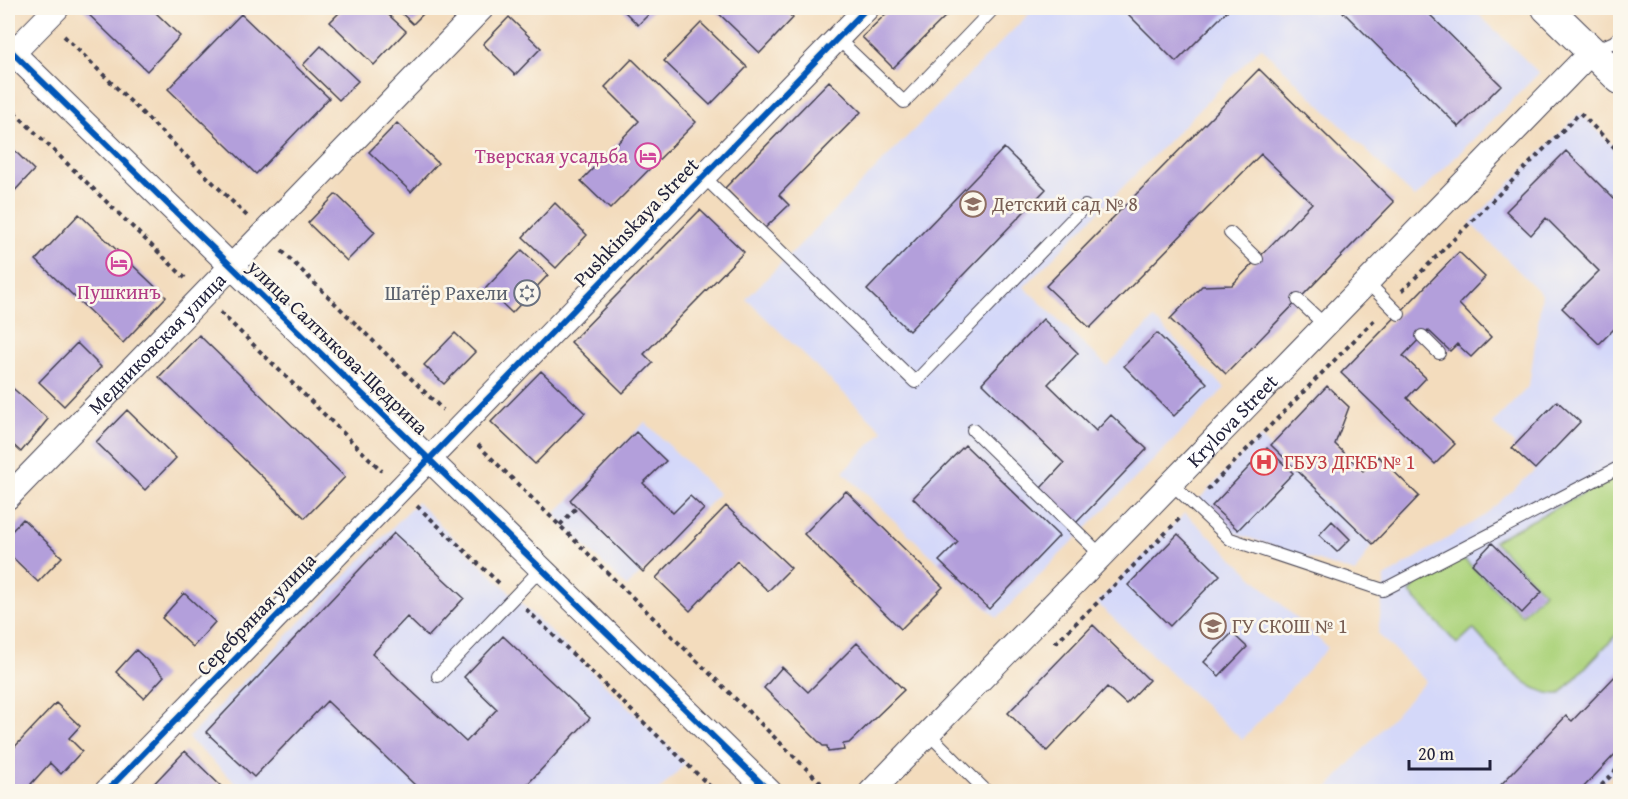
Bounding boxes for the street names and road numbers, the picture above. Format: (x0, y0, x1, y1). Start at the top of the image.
street label: Pushkinskaya Street (566, 151, 705, 293)
street label: улица Салтыкова-Щедрина (241, 252, 436, 441)
street label: Медниковская улица (81, 265, 233, 420)
street label: Krylova Street (1180, 367, 1284, 473)
street label: Серебряная улица (189, 545, 322, 682)

